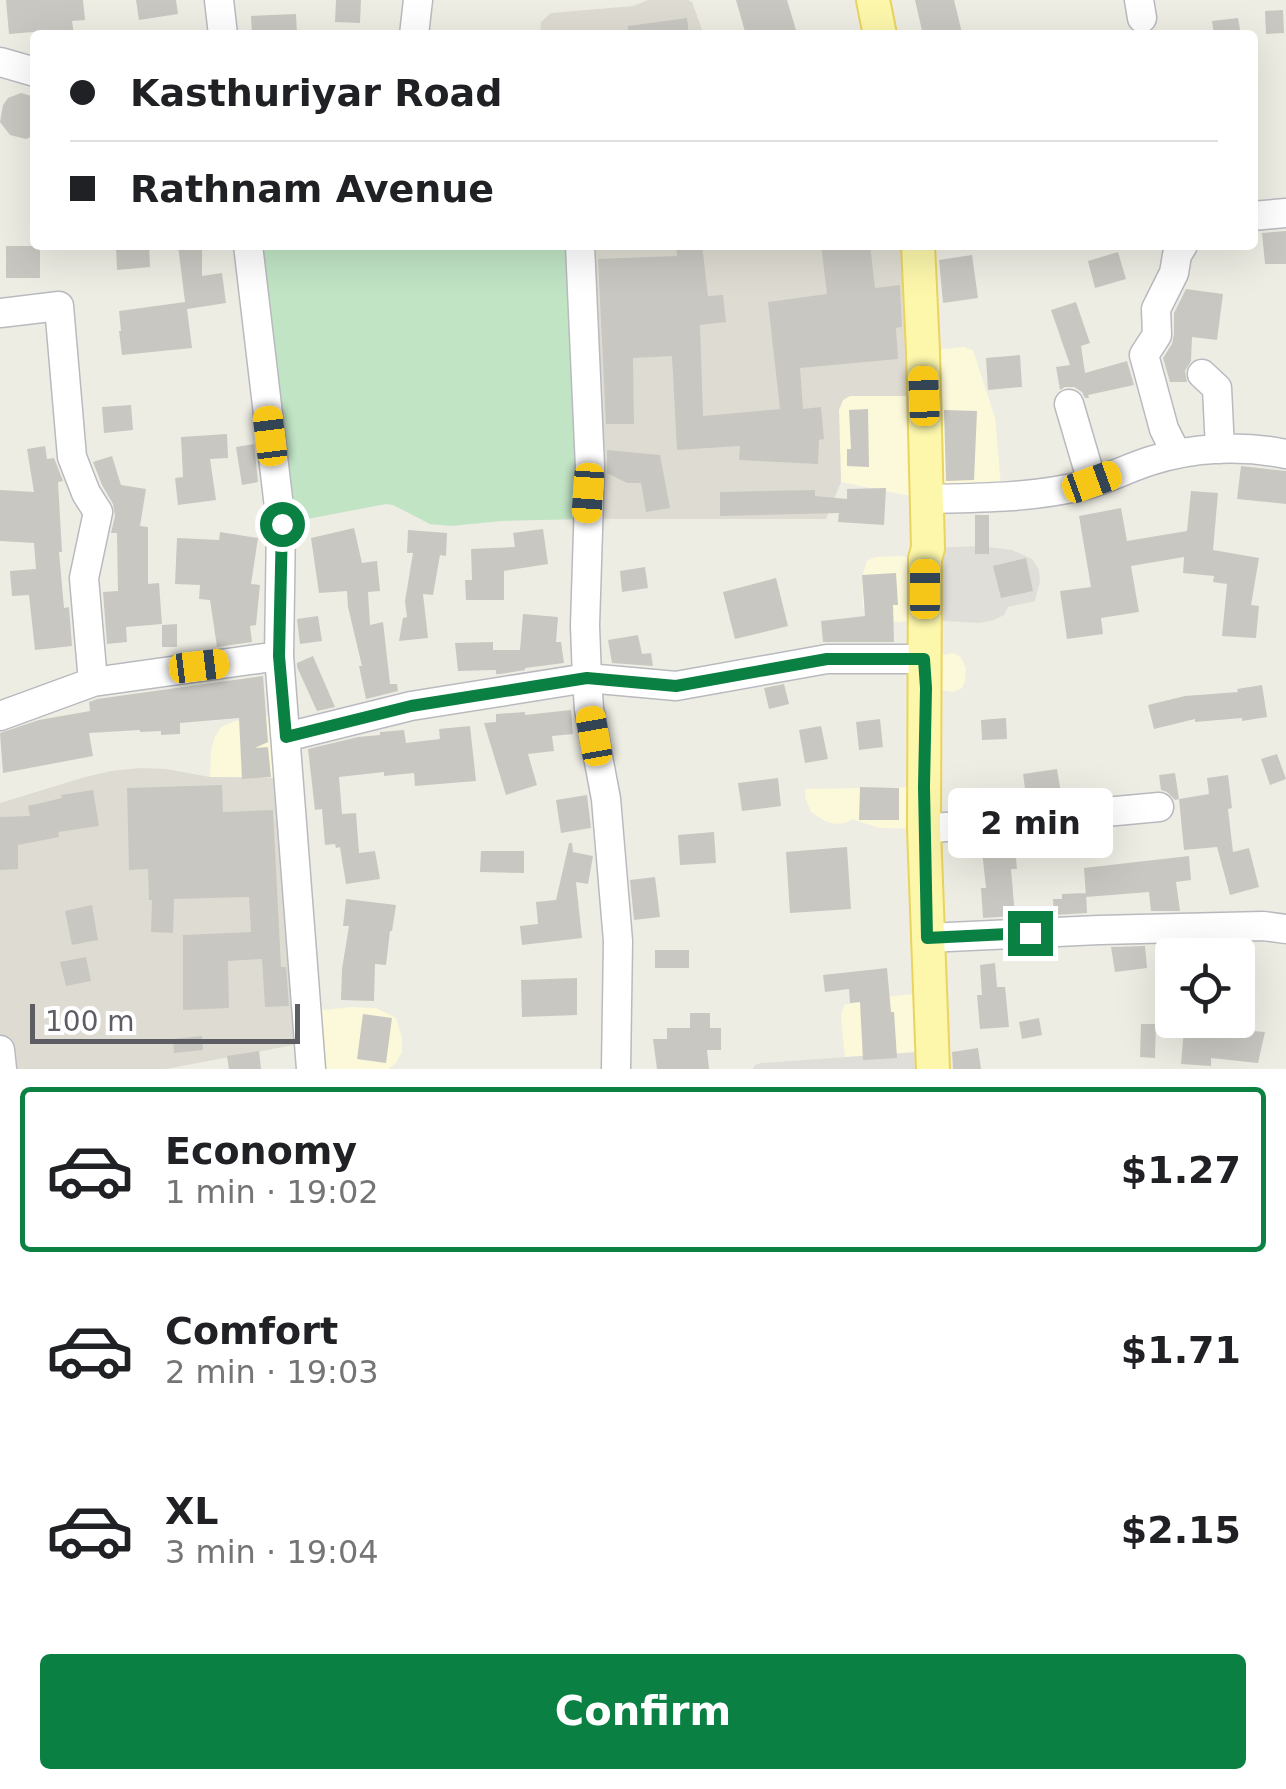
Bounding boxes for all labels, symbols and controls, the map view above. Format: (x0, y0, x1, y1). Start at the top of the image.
text: Kasthuriyar Road (130, 71, 502, 115)
text: Rathnam Avenue (130, 167, 494, 211)
car (908, 365, 940, 427)
car (251, 404, 289, 468)
car (1059, 458, 1125, 506)
car (571, 462, 605, 524)
route start (260, 502, 305, 547)
car (910, 559, 940, 619)
car (167, 647, 231, 685)
car (574, 704, 614, 768)
callout: 2 min (948, 788, 1112, 858)
text: 2 min (980, 804, 1081, 842)
route end (1008, 911, 1053, 956)
map controls (1155, 938, 1255, 1038)
button: locate (1155, 938, 1255, 1038)
scale bar (30, 999, 300, 1044)
text: 100 m (45, 1005, 135, 1038)
icon: car (45, 1125, 135, 1215)
text: Economy (165, 1129, 357, 1173)
text: $1.27 (1121, 1148, 1241, 1192)
text: 1 min · 19:02 (165, 1173, 379, 1211)
icon: car (45, 1305, 135, 1395)
text: Comfort (165, 1309, 338, 1353)
text: $1.71 (1121, 1328, 1241, 1372)
text: 2 min · 19:03 (165, 1353, 379, 1391)
icon: car (45, 1485, 135, 1575)
text: XL (165, 1489, 219, 1533)
text: $2.15 (1121, 1508, 1241, 1552)
text: 3 min · 19:04 (165, 1533, 379, 1571)
button: Confirm (40, 1654, 1246, 1769)

